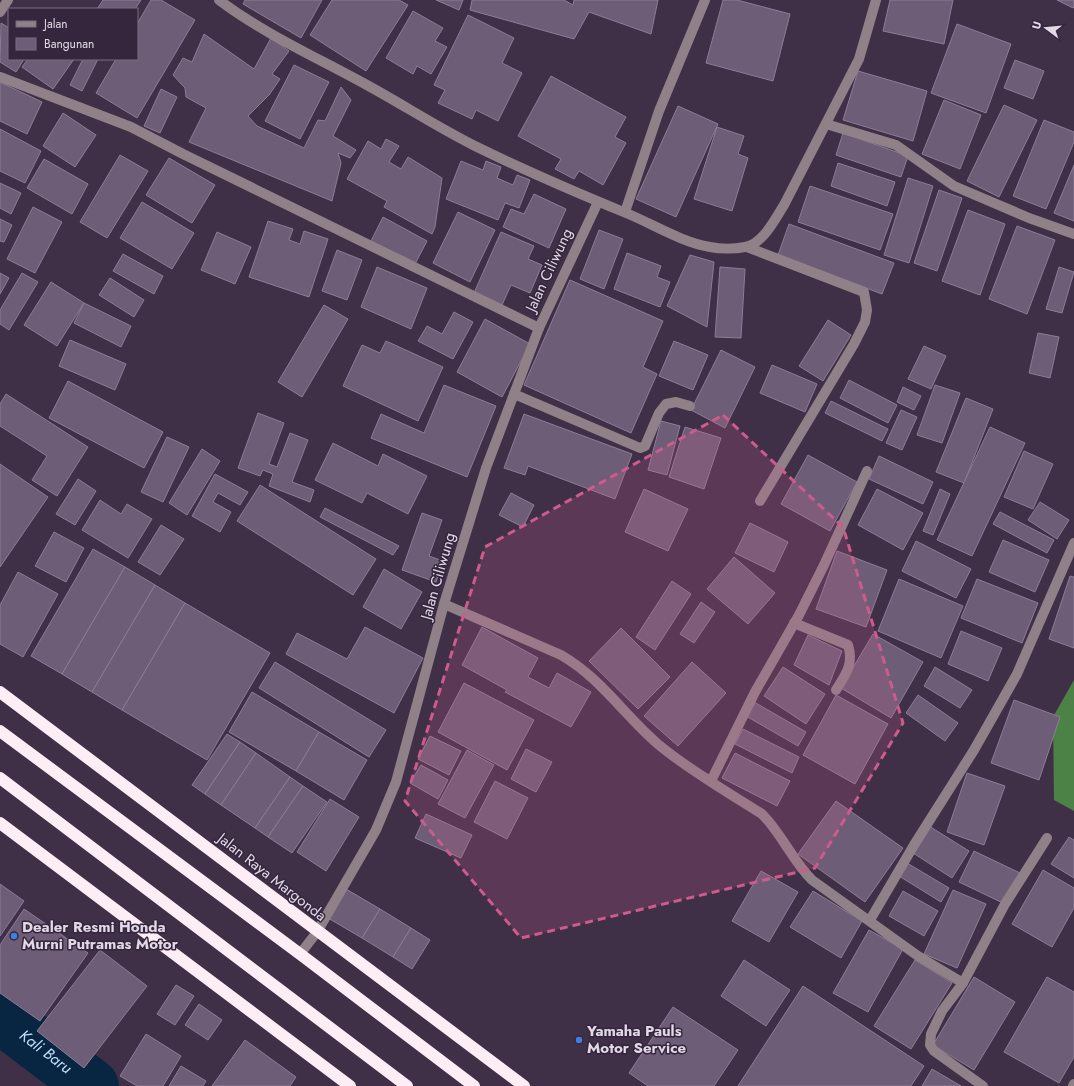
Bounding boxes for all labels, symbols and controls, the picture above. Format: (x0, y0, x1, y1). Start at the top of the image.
legend (8, 8, 138, 60)
north arrow (1026, 8, 1066, 48)
text: Jalan (42, 15, 67, 33)
text: U (1028, 19, 1045, 31)
text: Bangunan (44, 35, 94, 53)
street label: Jalan Ciliwung (519, 225, 578, 317)
street label: Jalan Ciliwung (414, 530, 461, 624)
street label: Jalan Raya Margonda (211, 826, 331, 926)
place label: Dealer Resmi Honda Murni Putramas Motor (22, 916, 179, 955)
marker: Dealer Resmi Honda Murni Putramas Motor (9, 931, 19, 941)
place label: Yamaha Pauls Motor Service (586, 1020, 687, 1059)
water label: Kali Baru (15, 1024, 77, 1079)
marker: Yamaha Pauls Motor Service (574, 1035, 584, 1045)

